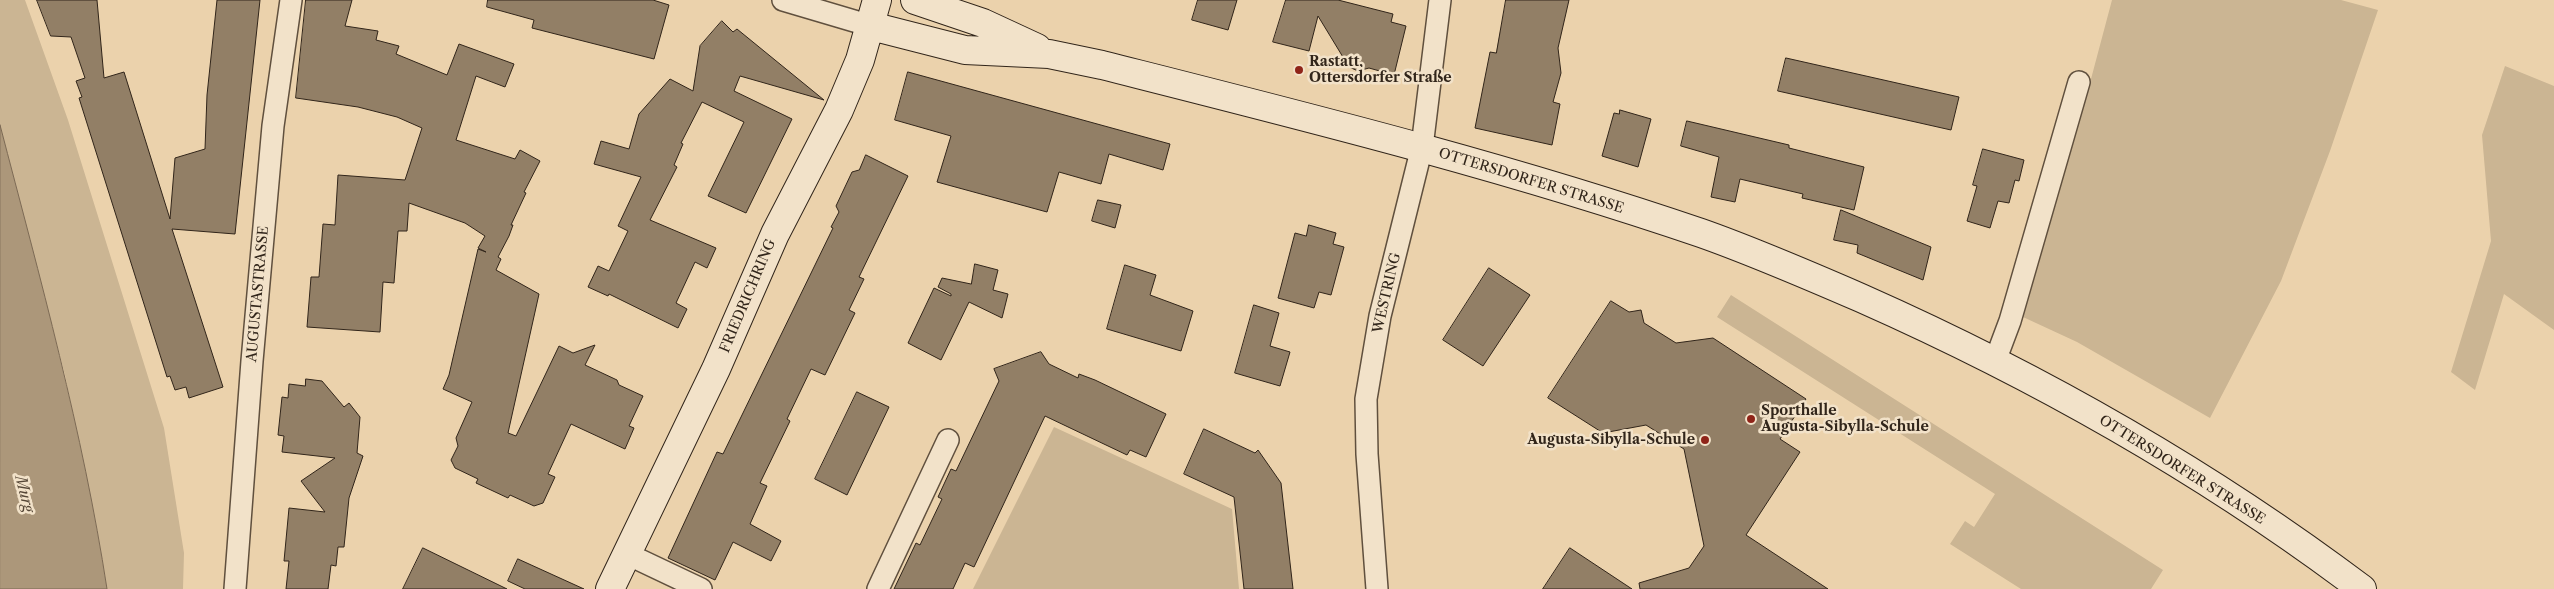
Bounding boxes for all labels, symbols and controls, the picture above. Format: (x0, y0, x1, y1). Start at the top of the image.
place label: Rastatt, Ottersdorfer Straße (1309, 54, 1452, 86)
marker: Rastatt, Ottersdorfer Straße (1293, 64, 1305, 76)
street label: OTTERSDORFER STRASSE (1436, 145, 1626, 217)
street label: AUGUSTASTRASSE (244, 225, 272, 363)
street label: FRIEDRICHRING (716, 237, 780, 355)
street label: WESTRING (1370, 251, 1404, 335)
place label: Sporthalle Augusta-Sibylla-Schule (1761, 403, 1929, 436)
street label: OTTERSDORFER STRASSE (2096, 412, 2268, 528)
marker: Sporthalle Augusta-Sibylla-Schule (1745, 413, 1757, 425)
place label: Augusta-Sibylla-Schule (1527, 432, 1695, 448)
marker: Augusta-Sibylla-Schule (1699, 434, 1711, 446)
water label: Murg (11, 474, 37, 514)

